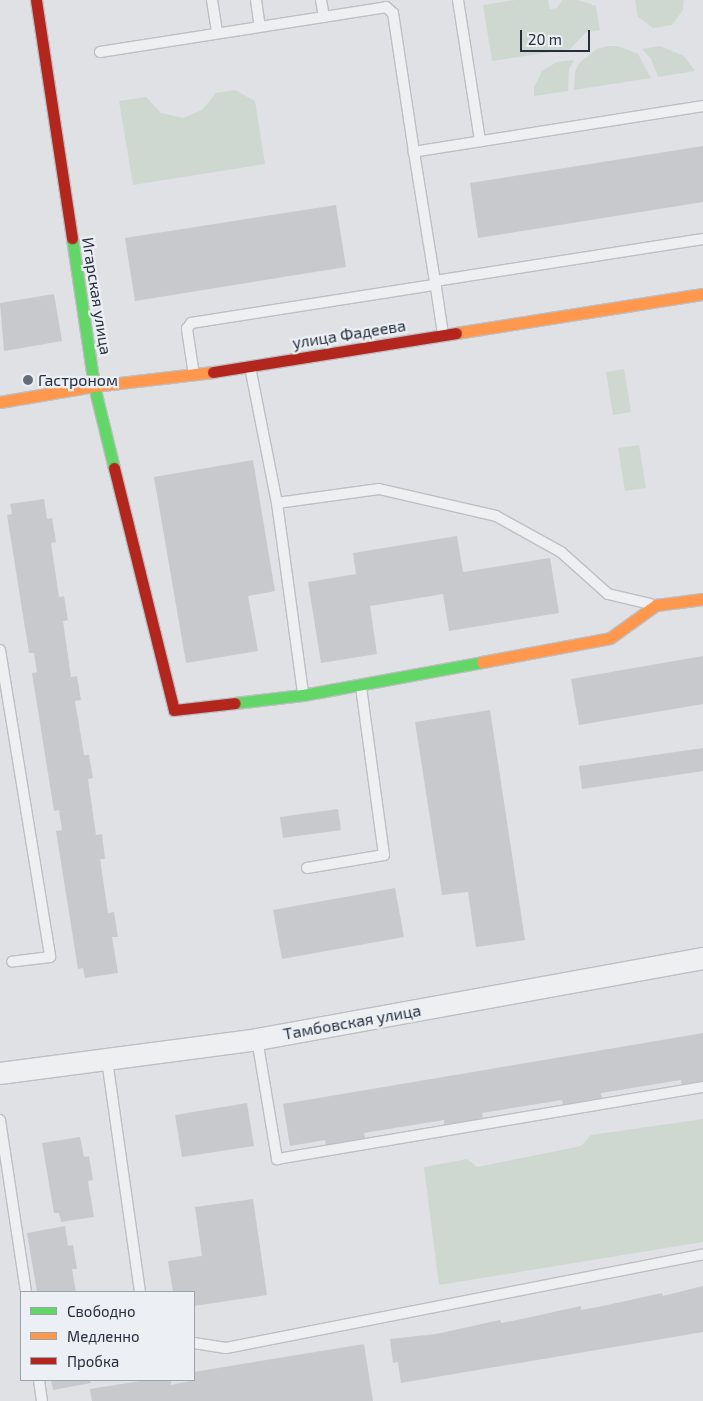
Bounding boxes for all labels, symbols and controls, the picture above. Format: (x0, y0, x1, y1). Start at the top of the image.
scale bar (523, 20, 593, 52)
text: 20 m (528, 30, 562, 48)
street label: Игарская улица (78, 236, 116, 356)
street label: улица Фадеева (291, 316, 407, 352)
place label: Гастроном (38, 370, 118, 390)
marker: Гастроном (22, 374, 34, 386)
street label: Тамбовская улица (282, 1000, 422, 1044)
legend (20, 1291, 195, 1381)
text: Свободно (67, 1302, 136, 1320)
text: Медленно (67, 1327, 140, 1345)
text: Пробка (67, 1352, 119, 1370)

